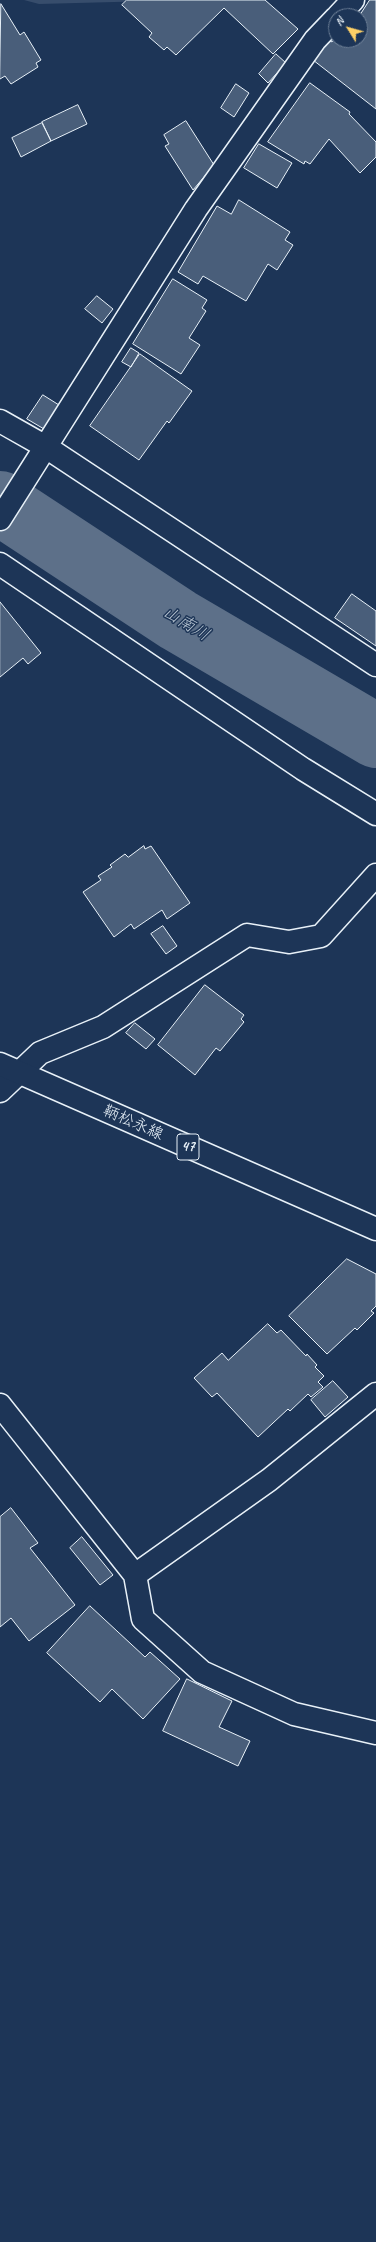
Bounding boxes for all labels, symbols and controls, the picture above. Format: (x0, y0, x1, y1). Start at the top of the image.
north arrow (328, 8, 368, 48)
text: N (332, 14, 347, 28)
water label: 山南川 (159, 602, 213, 646)
street label: 鞆松永線 (100, 1101, 166, 1145)
road number: 47 (177, 1134, 199, 1160)

